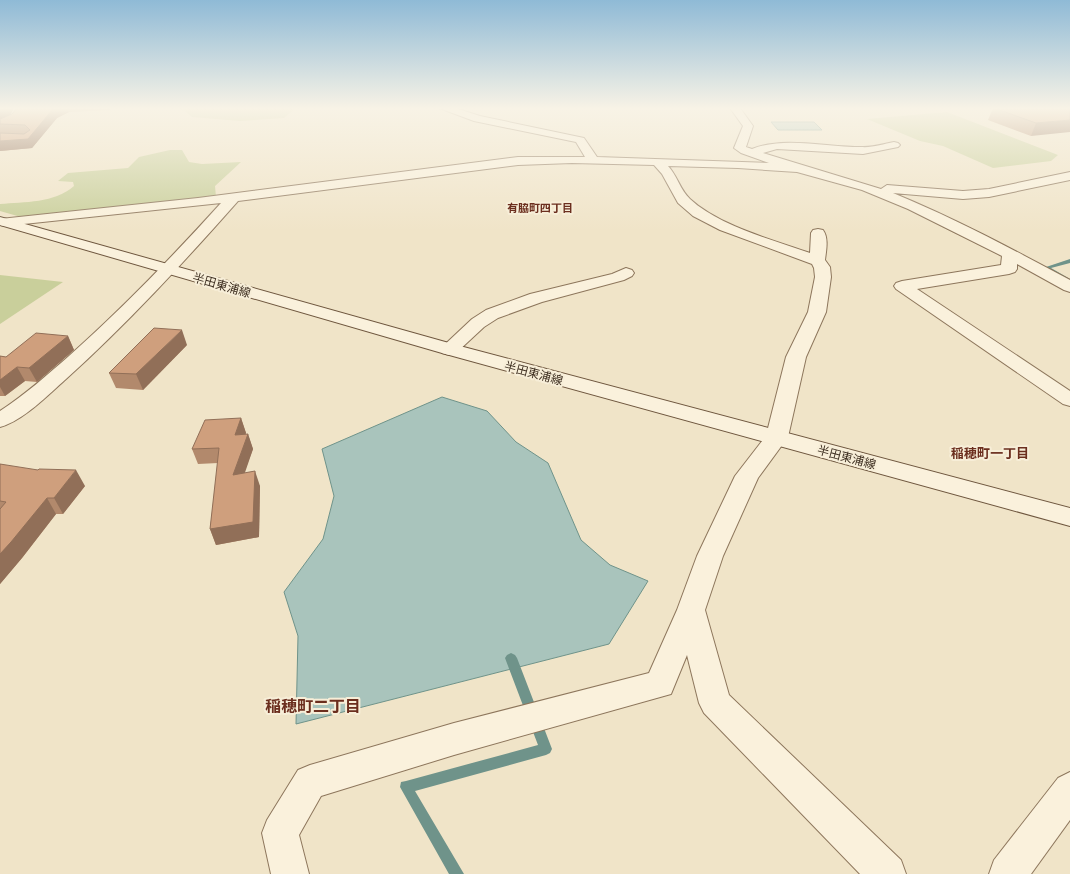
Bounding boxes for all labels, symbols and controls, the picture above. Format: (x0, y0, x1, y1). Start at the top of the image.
district label: 有脇町四丁目 (507, 199, 573, 215)
street label: 半田東浦線 (191, 268, 253, 300)
street label: 半田東浦線 (503, 356, 565, 388)
street label: 半田東浦線 (816, 440, 878, 472)
district label: 稲穂町一丁目 (951, 443, 1029, 462)
district label: 稲穂町二丁目 (265, 693, 361, 717)

